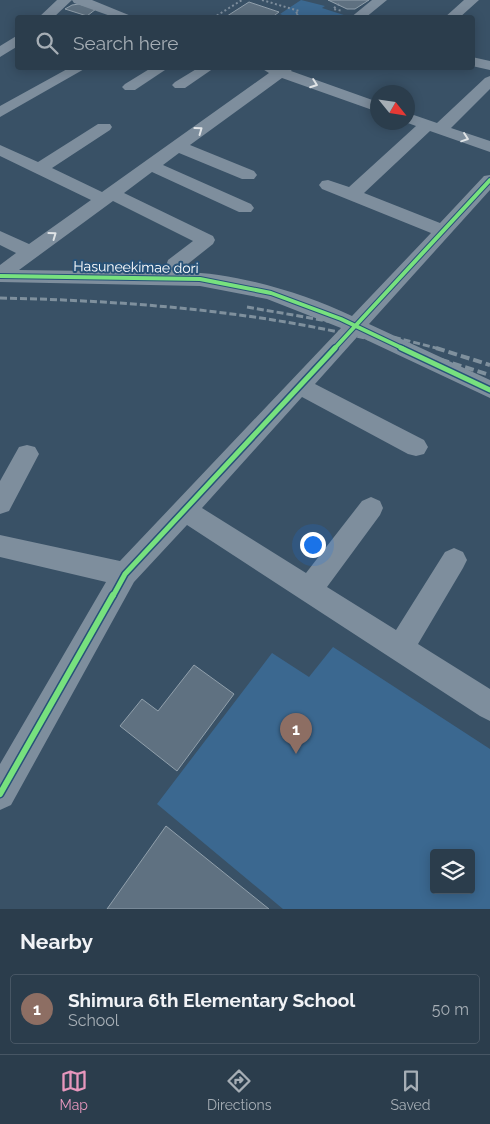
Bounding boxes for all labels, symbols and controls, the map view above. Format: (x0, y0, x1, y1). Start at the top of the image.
search box (15, 15, 475, 70)
icon: search (33, 29, 61, 57)
text: Search here (73, 32, 179, 54)
one-way arrow (309, 78, 318, 88)
north arrow (370, 85, 415, 130)
one-way arrow (193, 127, 203, 136)
one-way arrow (461, 132, 469, 142)
one-way arrow (47, 232, 57, 241)
street label: Hasuneekimae dori (73, 258, 199, 276)
your location (300, 532, 326, 558)
pin: 1 (280, 713, 312, 754)
map controls (430, 849, 475, 894)
button: layers (430, 849, 475, 894)
text: Nearby (20, 929, 93, 954)
text: Shimura 6th Elementary School (68, 989, 355, 1011)
text: 1 (33, 1000, 41, 1019)
text: 50 m (432, 1000, 469, 1019)
text: School (68, 1011, 119, 1030)
tab: Map (59, 1067, 88, 1113)
tab: Directions (207, 1067, 272, 1113)
tab: Saved (390, 1067, 431, 1113)

